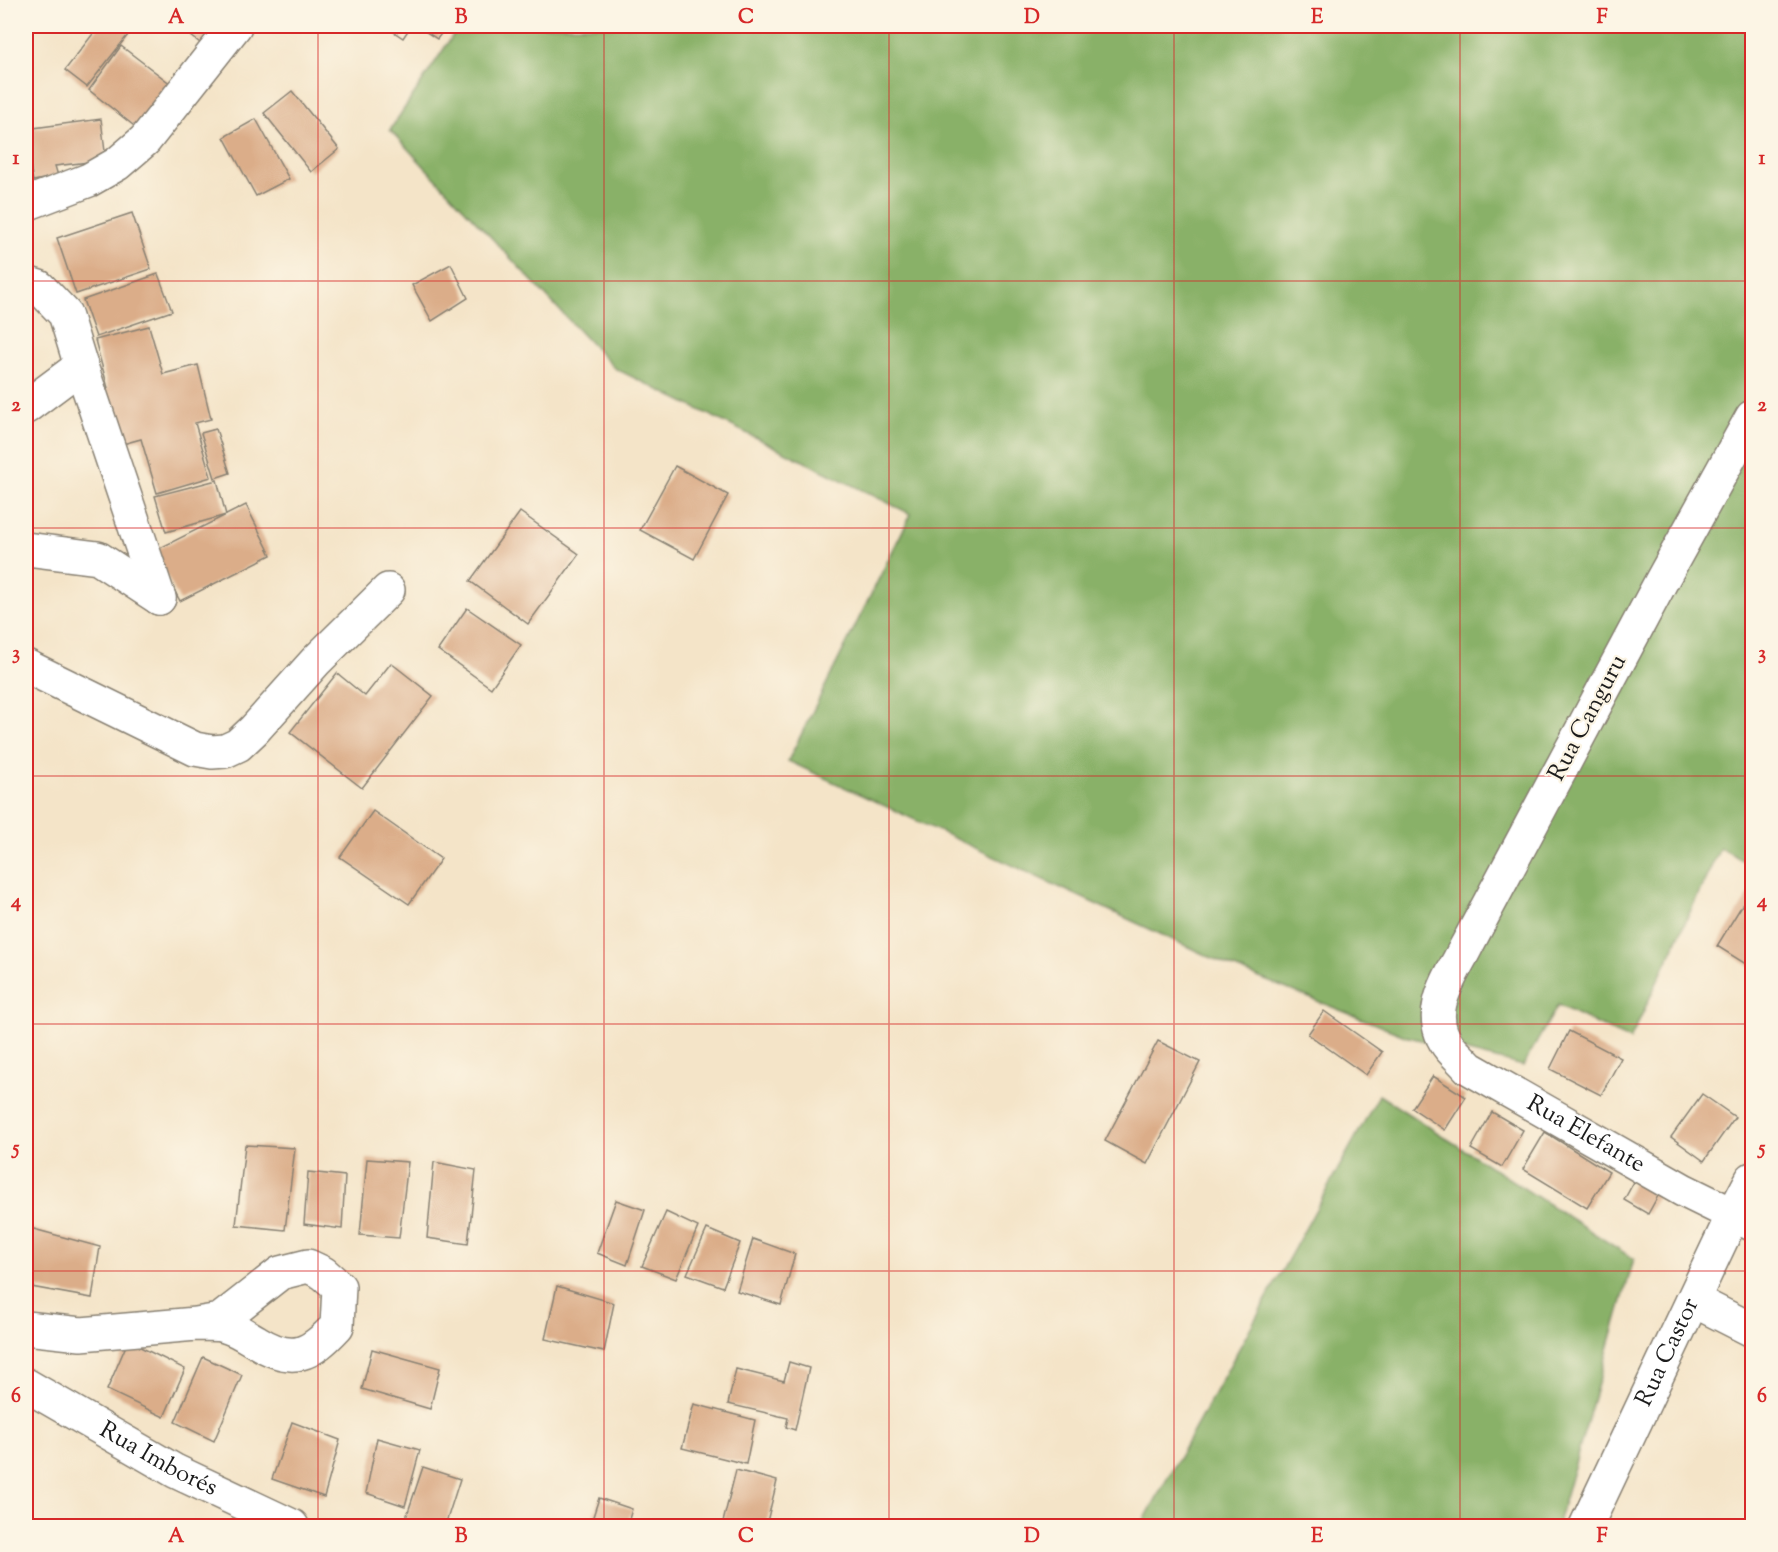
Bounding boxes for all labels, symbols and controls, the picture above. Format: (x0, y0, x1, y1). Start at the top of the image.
text: A (168, 4, 185, 33)
text: B (455, 4, 468, 33)
text: C (738, 4, 754, 33)
text: D (1024, 4, 1040, 33)
text: E (1311, 4, 1324, 33)
text: F (1596, 4, 1608, 33)
text: 1 (13, 145, 20, 174)
text: 1 (1759, 145, 1766, 174)
text: 2 (11, 392, 21, 421)
text: 2 (1757, 392, 1767, 421)
text: 3 (12, 640, 20, 669)
text: 3 (1758, 640, 1766, 669)
street label: Rua Canguru (1540, 649, 1636, 787)
text: 4 (10, 888, 21, 917)
text: 4 (1756, 888, 1767, 917)
street label: Rua Elefante (1520, 1087, 1651, 1182)
text: 5 (11, 1135, 20, 1164)
text: 5 (1757, 1135, 1766, 1164)
street label: Rua Castor (1628, 1293, 1708, 1412)
text: 6 (11, 1383, 21, 1412)
text: 6 (1757, 1383, 1767, 1412)
street label: Rua Imborés (93, 1414, 223, 1506)
text: A (168, 1523, 185, 1552)
text: B (455, 1523, 468, 1552)
text: C (738, 1523, 754, 1552)
text: D (1024, 1523, 1040, 1552)
text: E (1311, 1523, 1324, 1552)
text: F (1596, 1523, 1608, 1552)

